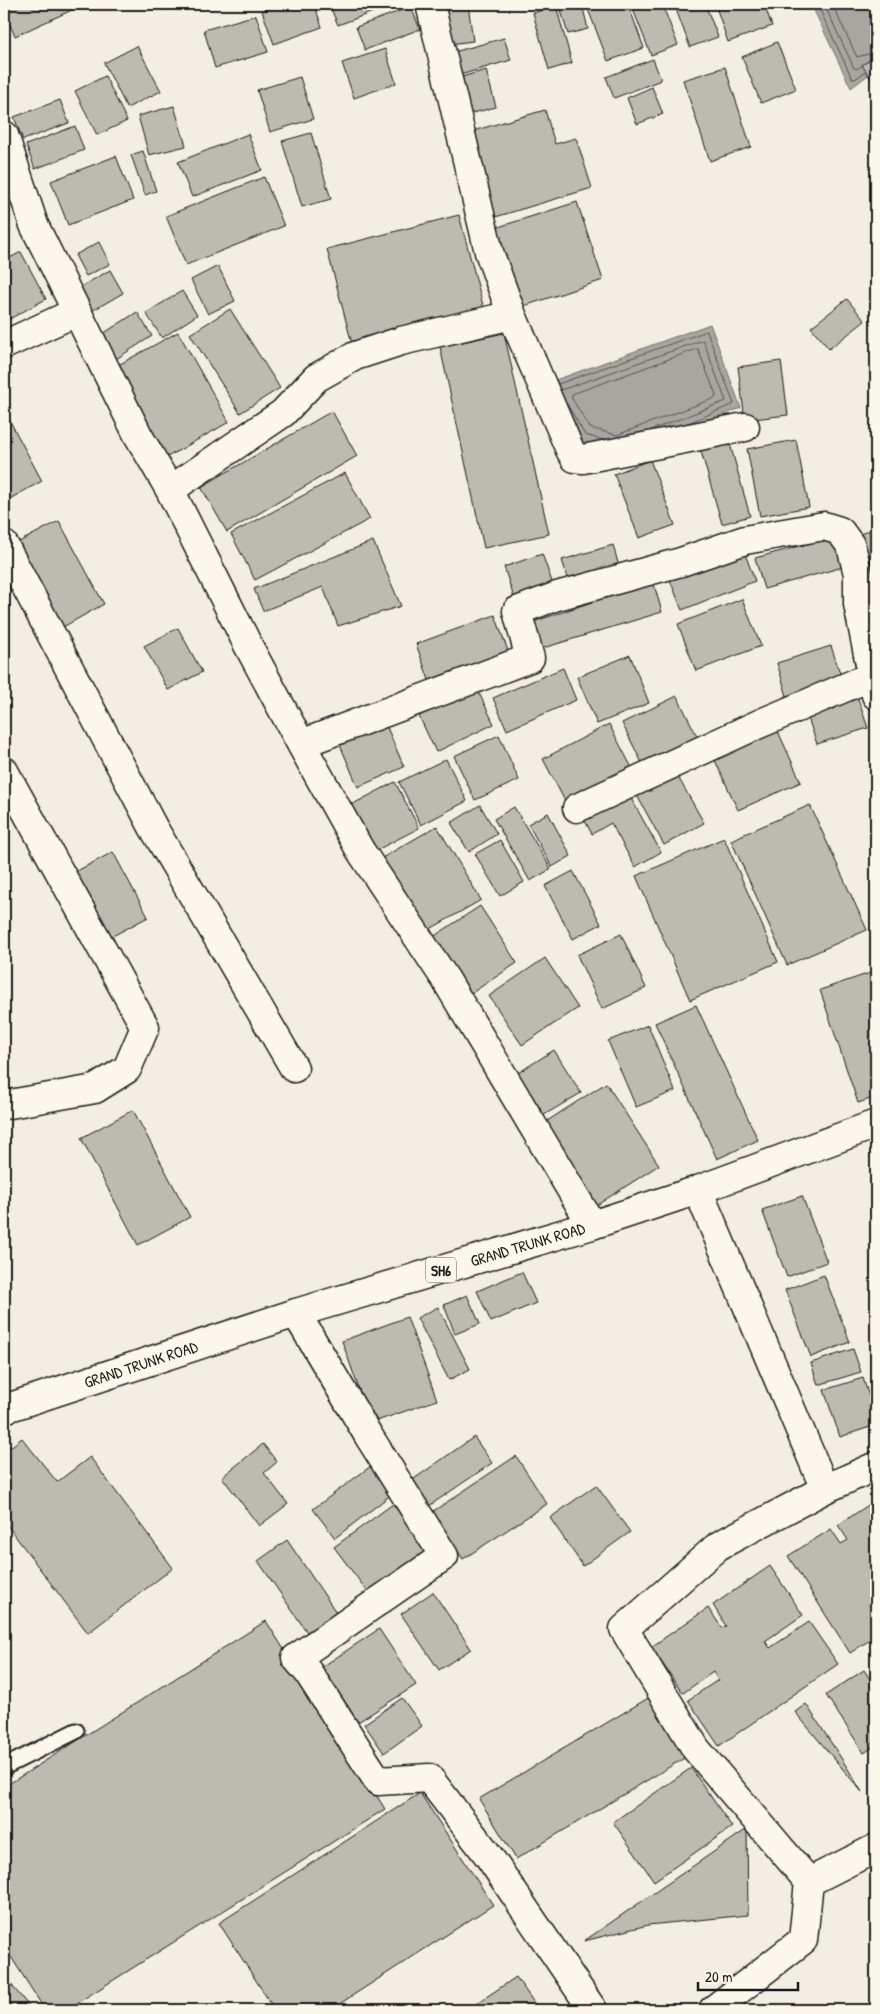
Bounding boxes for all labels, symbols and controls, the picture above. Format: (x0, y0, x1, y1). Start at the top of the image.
street label: GRAND TRUNK ROAD (468, 1217, 588, 1272)
road number: SH6 (426, 1258, 456, 1282)
street label: GRAND TRUNK ROAD (81, 1335, 201, 1393)
scale bar (698, 1959, 798, 1991)
text: 20 m (705, 1966, 732, 1987)

